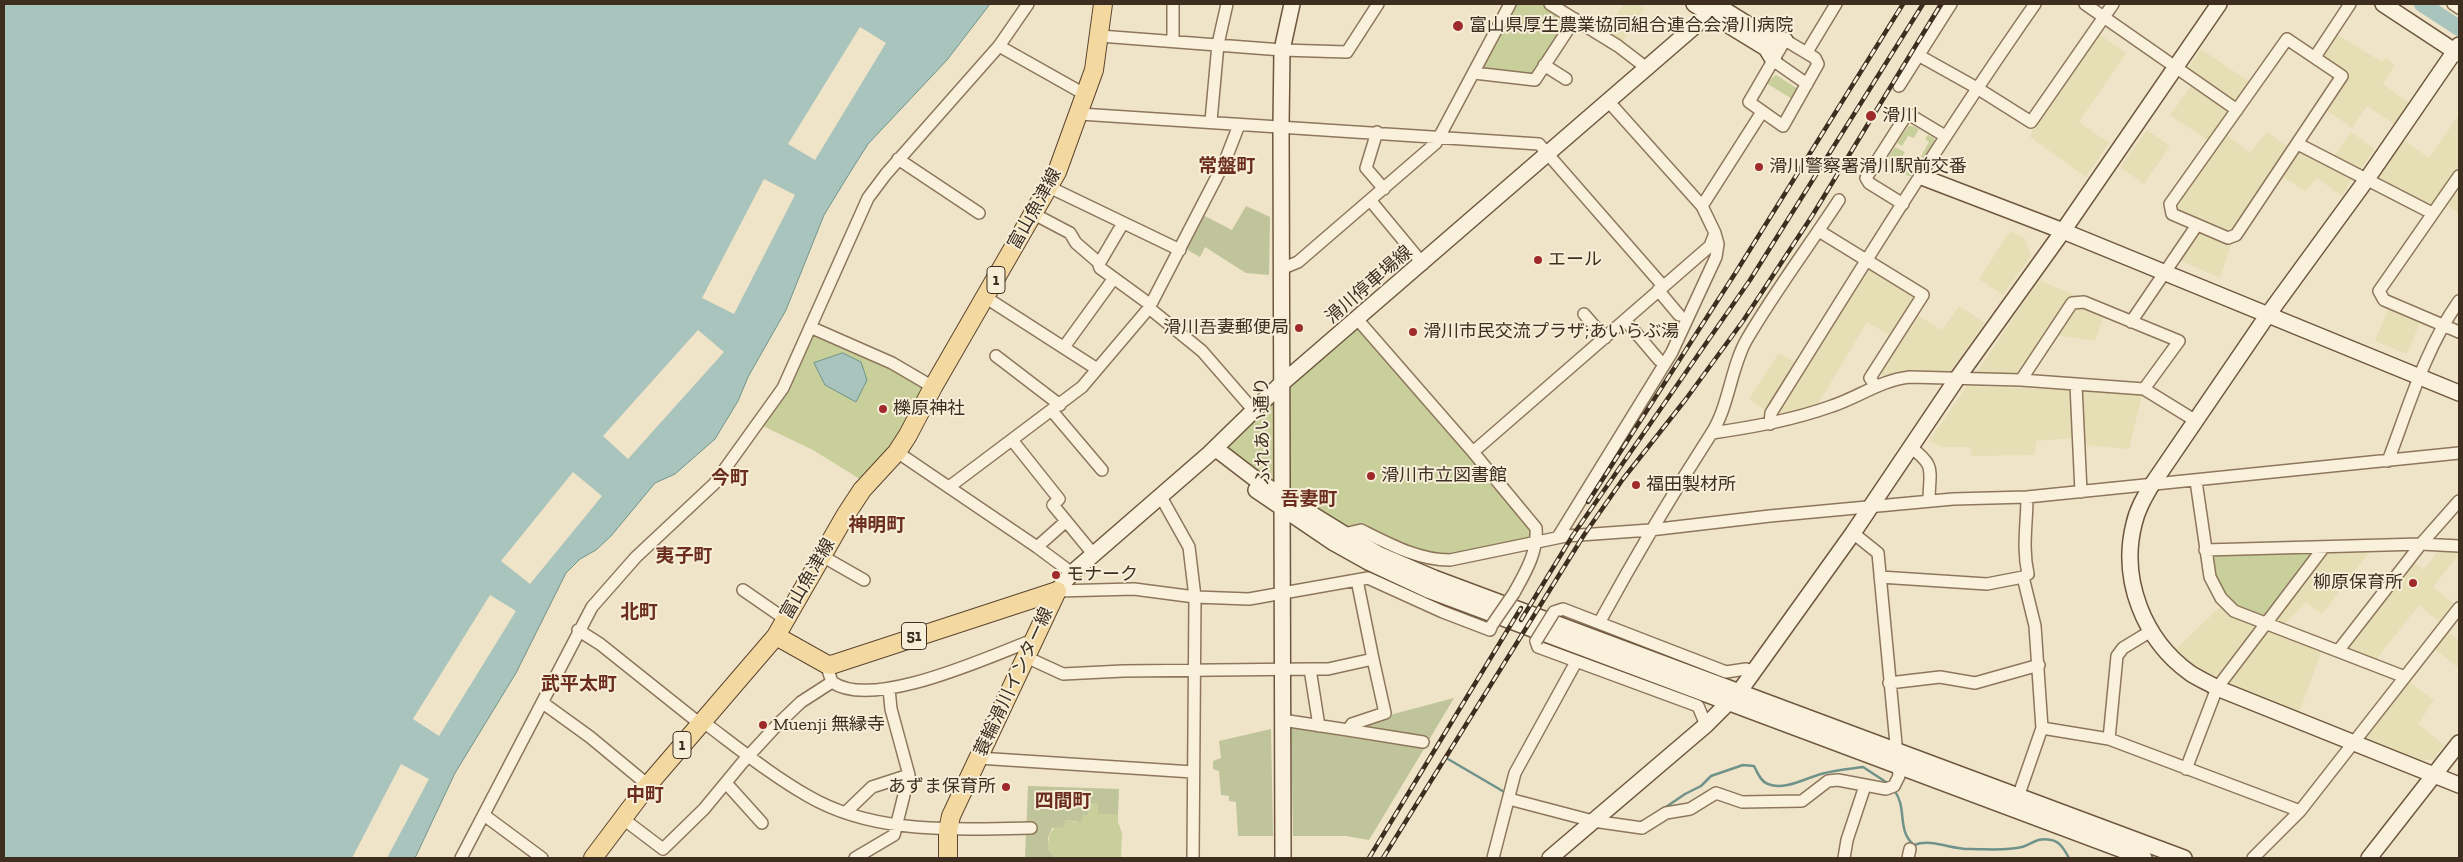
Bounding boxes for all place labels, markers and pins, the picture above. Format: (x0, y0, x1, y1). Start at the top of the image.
place label: 富山県厚生農業協同組合連合会滑川病院 (1469, 15, 1793, 37)
marker: 富山県厚生農業協同組合連合会滑川病院 (1451, 19, 1465, 33)
place label: 滑川 (1882, 105, 1918, 127)
marker: 滑川 (1864, 109, 1878, 123)
place label: 滑川警察署滑川駅前交番 (1769, 156, 1967, 178)
marker: 滑川警察署滑川駅前交番 (1753, 161, 1765, 173)
place label: エール (1548, 249, 1602, 271)
marker: エール (1532, 254, 1544, 266)
place label: 滑川吾妻郵便局 (1163, 317, 1289, 339)
place label: 滑川市民交流プラザ;あいらぶ湯 (1423, 321, 1679, 343)
marker: 滑川吾妻郵便局 (1293, 322, 1305, 334)
marker: 滑川市民交流プラザ;あいらぶ湯 (1407, 326, 1419, 338)
place label: 櫟原神社 (893, 398, 965, 420)
marker: 櫟原神社 (877, 403, 889, 415)
place label: 滑川市立図書館 (1381, 465, 1507, 487)
marker: 滑川市立図書館 (1365, 470, 1377, 482)
place label: 福田製材所 (1646, 474, 1736, 496)
marker: 福田製材所 (1630, 479, 1642, 491)
place label: モナーク (1066, 564, 1138, 586)
marker: モナーク (1050, 569, 1062, 581)
place label: 柳原保育所 (2313, 572, 2403, 594)
marker: 柳原保育所 (2407, 577, 2419, 589)
place label: Muenji 無縁寺 (773, 714, 885, 736)
marker: Muenji 無縁寺 (757, 719, 769, 731)
place label: あずま保育所 (888, 776, 996, 798)
marker: あずま保育所 (1000, 781, 1012, 793)

